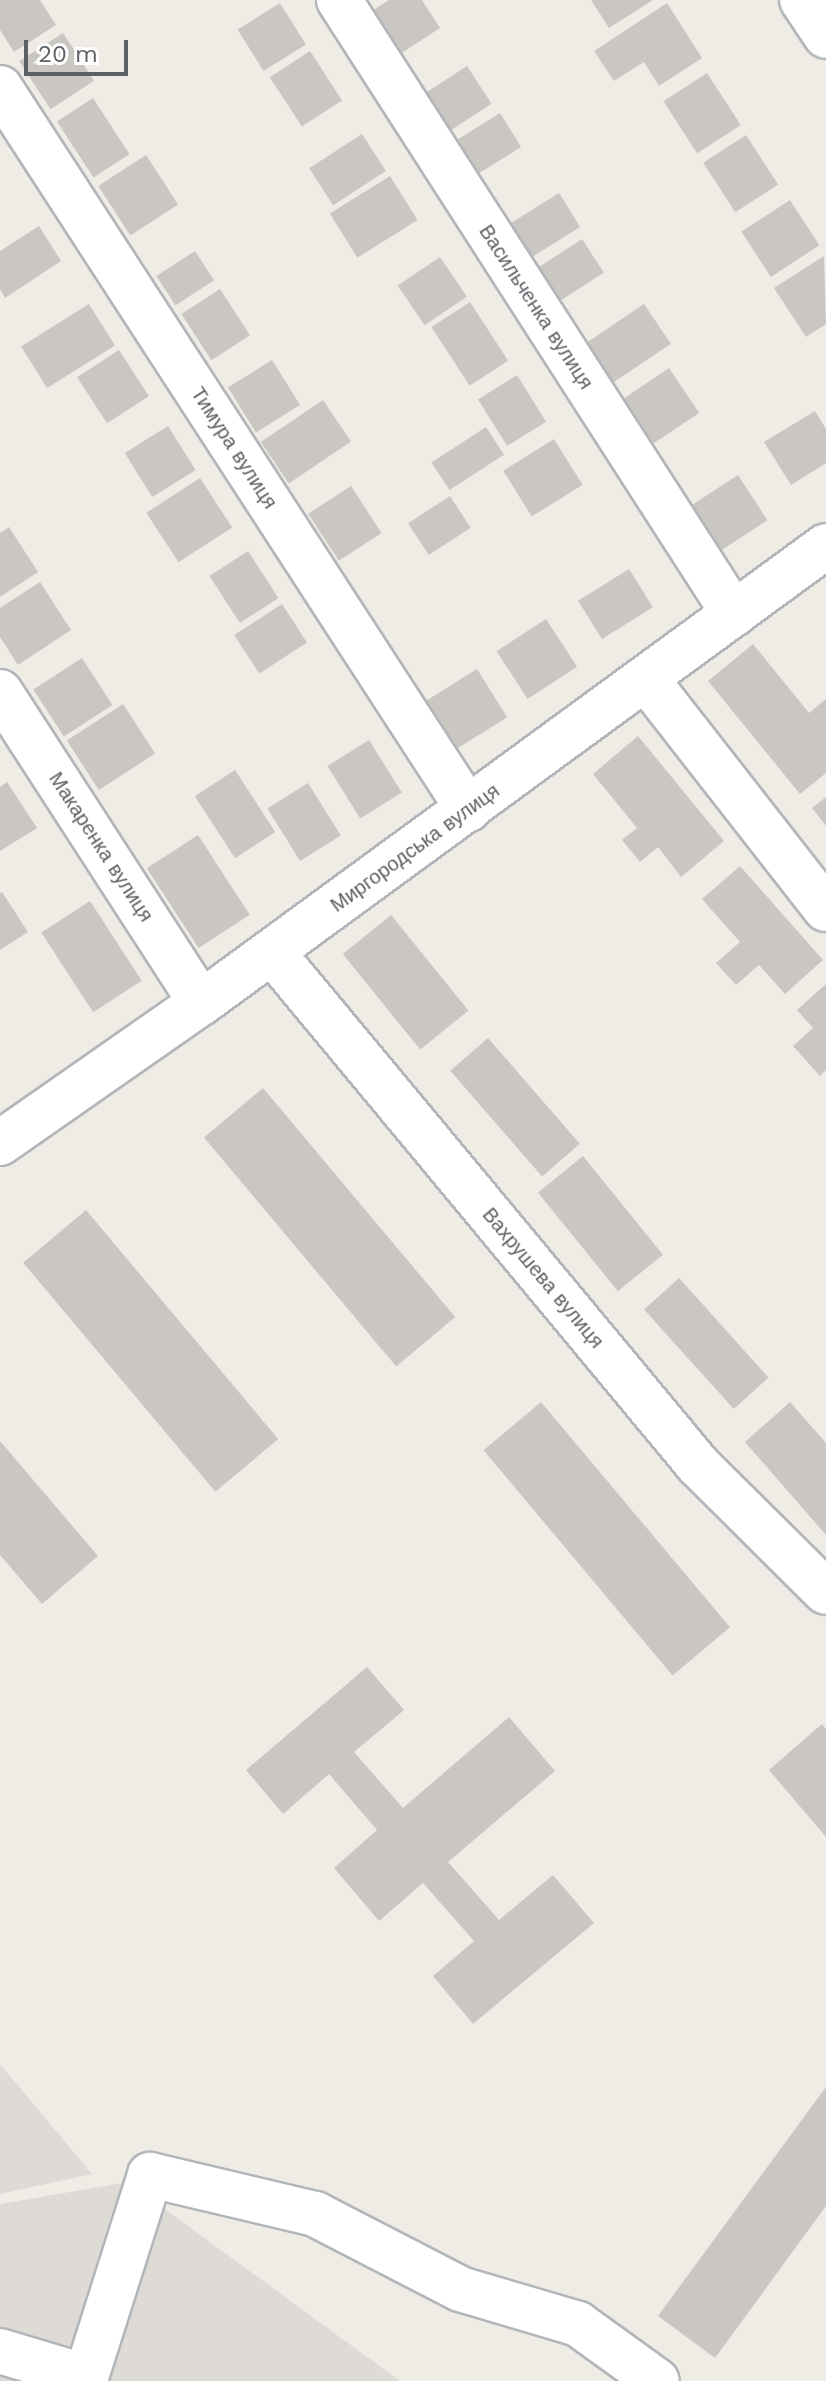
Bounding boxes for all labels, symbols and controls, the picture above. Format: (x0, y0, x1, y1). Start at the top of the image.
scale bar (28, 24, 132, 74)
text: 20 m (38, 40, 98, 68)
street label: Васильченка вулиця (474, 220, 598, 394)
street label: Тимура вулиця (186, 383, 282, 513)
street label: Макаренка вулиця (44, 768, 158, 926)
street label: Миргородська вулиця (326, 779, 504, 917)
street label: Вахрушева вулиця (477, 1203, 609, 1353)

